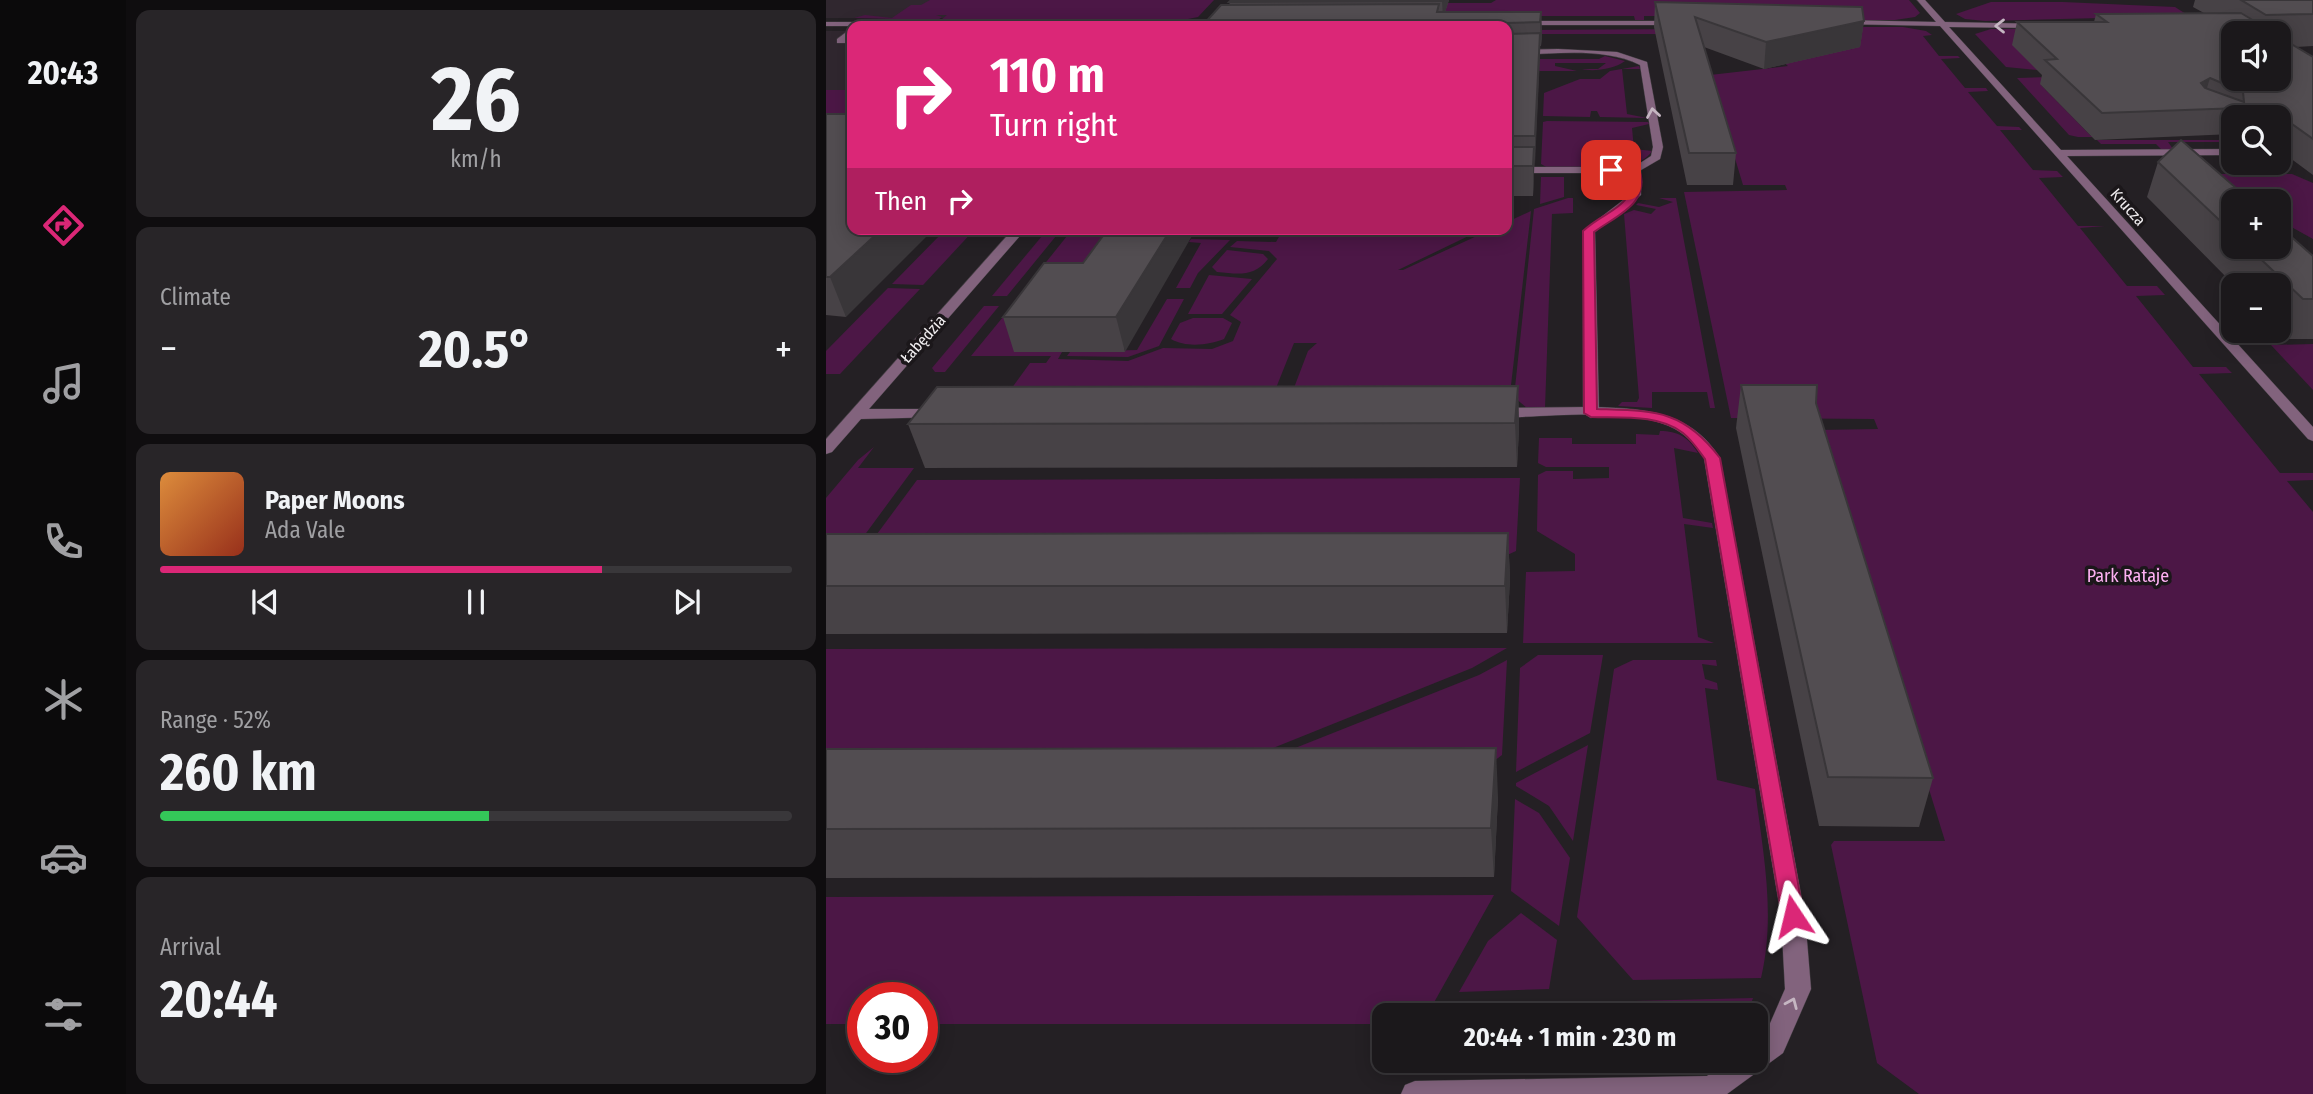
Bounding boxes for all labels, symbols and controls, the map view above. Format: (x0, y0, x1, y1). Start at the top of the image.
one-way arrow (1994, 18, 2005, 34)
map controls (2221, 21, 2291, 343)
button: sound (2221, 21, 2291, 91)
text: 26 (431, 45, 521, 154)
text: 110 m (990, 46, 1105, 105)
icon: right (875, 49, 966, 140)
text: 20:43 (28, 54, 98, 92)
button: search (2221, 105, 2291, 175)
text: Turn right (990, 106, 1117, 144)
one-way arrow (1646, 107, 1661, 119)
pin (1581, 140, 1641, 200)
text: km/h (450, 145, 502, 173)
icon: arrive (1592, 151, 1630, 189)
icon: right (941, 182, 979, 220)
street label: Krucza (2106, 185, 2150, 230)
text: Then (875, 186, 927, 217)
button: + (2221, 189, 2291, 259)
icon: directions (39, 201, 88, 250)
button: − (2221, 273, 2291, 343)
text: Climate (160, 283, 231, 311)
street label: Łabędzia (896, 311, 950, 367)
text: 20.5° (419, 318, 533, 381)
text: − (160, 326, 177, 372)
text: + (775, 326, 792, 372)
icon: music (39, 359, 88, 408)
text: Paper Moons (265, 485, 405, 516)
text: Ada Vale (265, 516, 345, 544)
icon: phone (39, 517, 88, 566)
park label: Park Rataje (2087, 565, 2169, 587)
icon: previous (246, 583, 284, 621)
icon: pause (457, 583, 495, 621)
icon: next (668, 583, 706, 621)
icon: climate (39, 675, 88, 724)
text: Range · 52% (160, 706, 271, 734)
text: 260 km (160, 741, 317, 804)
icon: car (39, 833, 88, 882)
position arrow (1756, 879, 1830, 953)
text: Arrival (160, 933, 221, 961)
text: 20:44 (160, 968, 278, 1031)
speed limit sign: 30 (847, 982, 938, 1073)
icon: filters (39, 990, 88, 1039)
one-way arrow (1784, 997, 1798, 1010)
text: 20:44 · 1 min · 230 m (1464, 1022, 1676, 1053)

